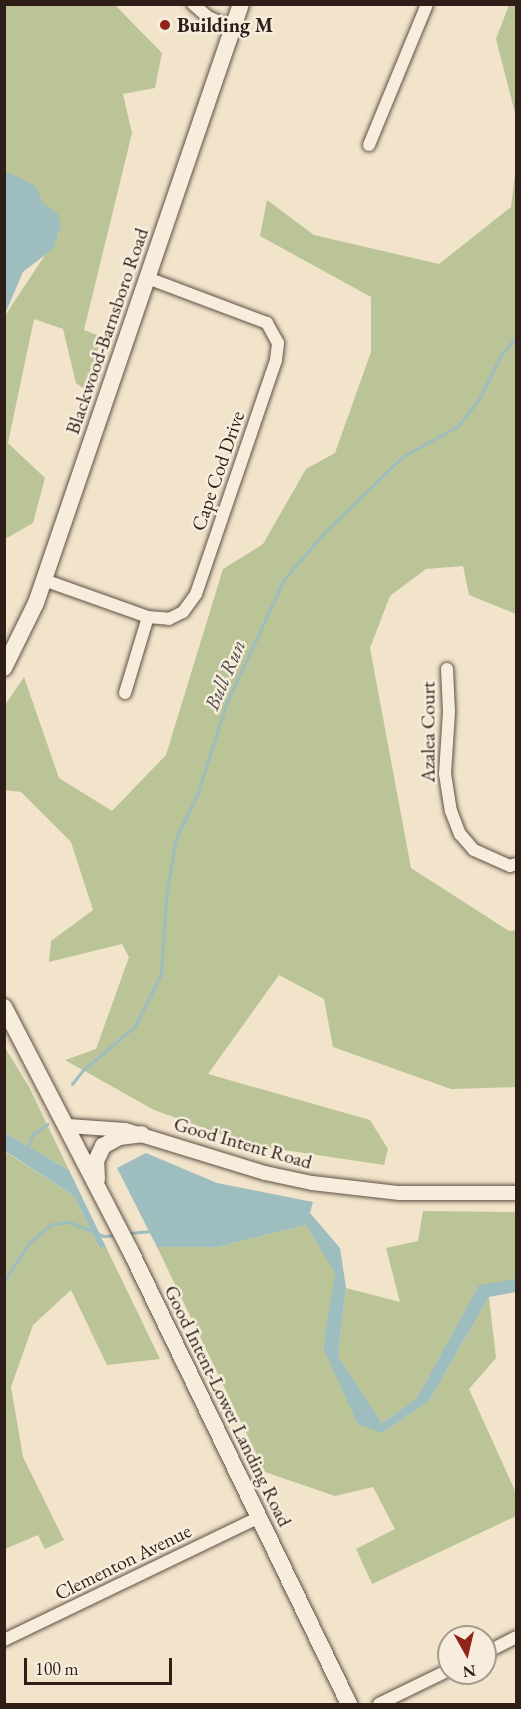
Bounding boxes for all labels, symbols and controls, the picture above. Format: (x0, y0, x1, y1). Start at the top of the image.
place label: Building M (177, 13, 273, 37)
marker: Building M (158, 18, 172, 32)
street label: Blackwood-Barnsboro Road (60, 225, 154, 437)
street label: Cape Cod Drive (186, 408, 250, 534)
water label: Bull Run (199, 636, 251, 714)
street label: Azalea Court (416, 681, 440, 783)
street label: Good Intent Road (171, 1112, 315, 1174)
street label: Good Intent-Lower Landing Road (159, 1281, 297, 1531)
street label: Clementon Avenue (51, 1519, 195, 1605)
north arrow (437, 1625, 497, 1685)
scale bar (27, 1646, 176, 1684)
text: 100 m (35, 1657, 79, 1680)
text: N (461, 1660, 477, 1683)

